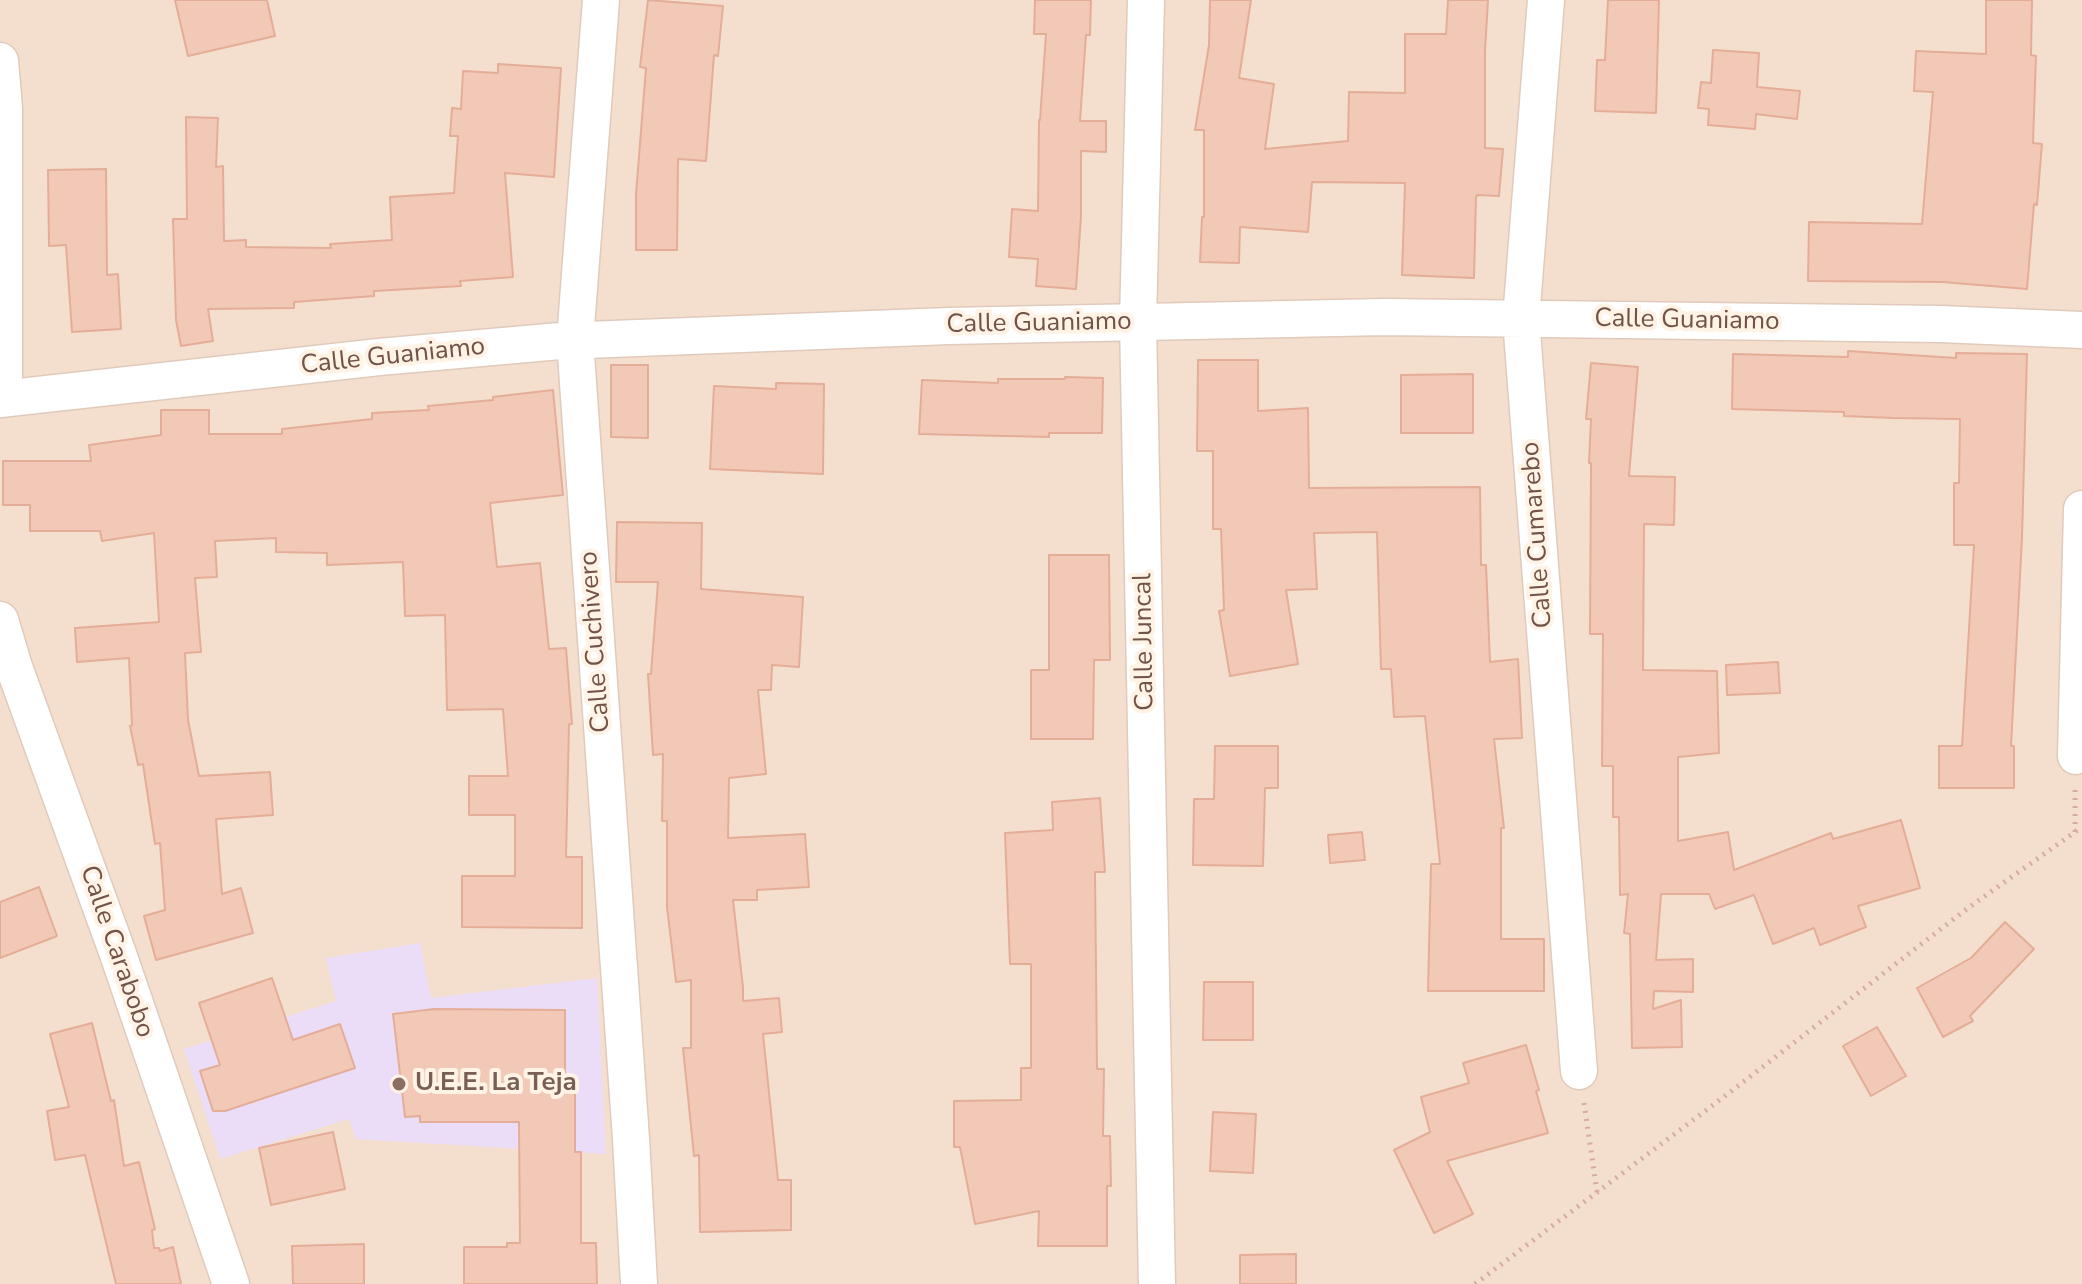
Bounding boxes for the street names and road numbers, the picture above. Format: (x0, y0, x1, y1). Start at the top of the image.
street label: Calle Guaniamo (1594, 304, 1780, 338)
street label: Calle Guaniamo (946, 307, 1132, 341)
street label: Calle Guaniamo (299, 332, 487, 382)
street label: Calle Cumarebo (1516, 441, 1560, 629)
street label: Calle Cuchivero (574, 550, 618, 734)
street label: Calle Juncal (1128, 573, 1162, 711)
street label: Calle Carabobo (72, 862, 160, 1042)

